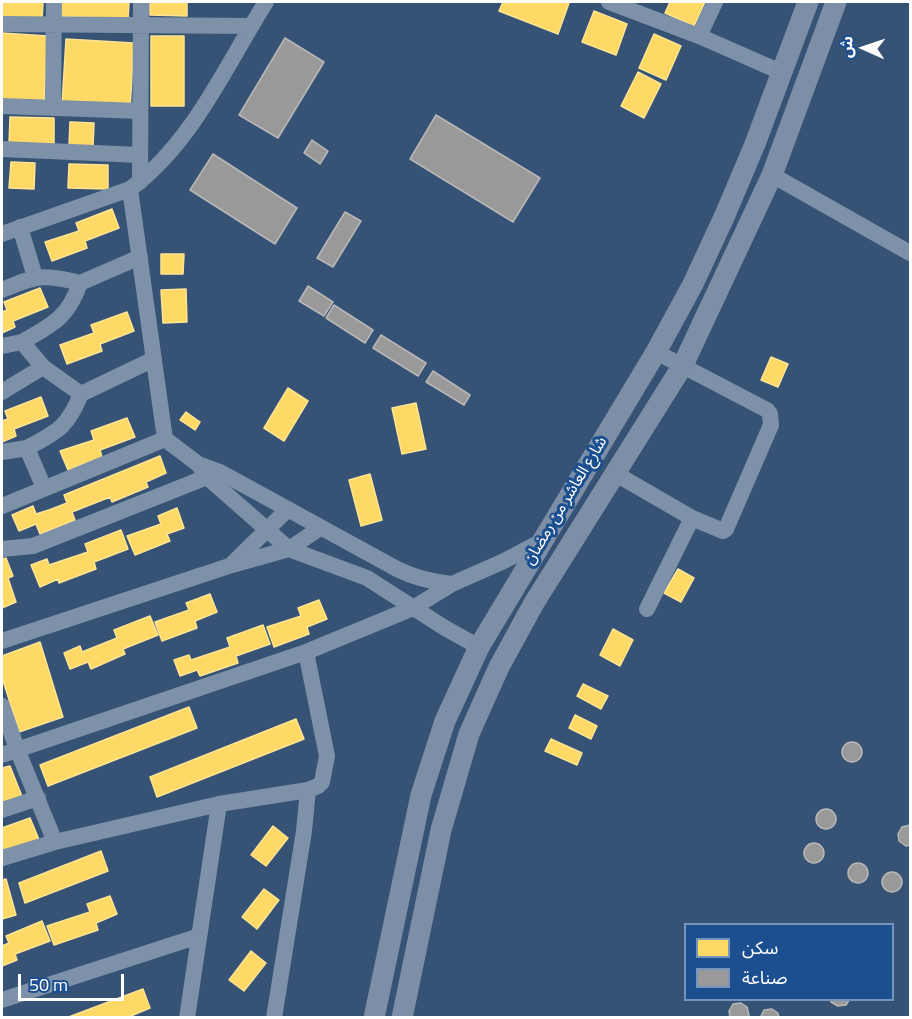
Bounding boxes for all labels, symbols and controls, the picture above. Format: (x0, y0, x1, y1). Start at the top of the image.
north arrow (834, 18, 894, 78)
text: ش (833, 35, 859, 59)
street label: شارع العاشر من رمضان (520, 433, 612, 569)
legend (684, 923, 894, 1001)
text: سكن (742, 934, 778, 961)
scale bar (21, 962, 128, 1000)
text: صناعة (742, 964, 787, 991)
text: 50 m (29, 971, 68, 998)

